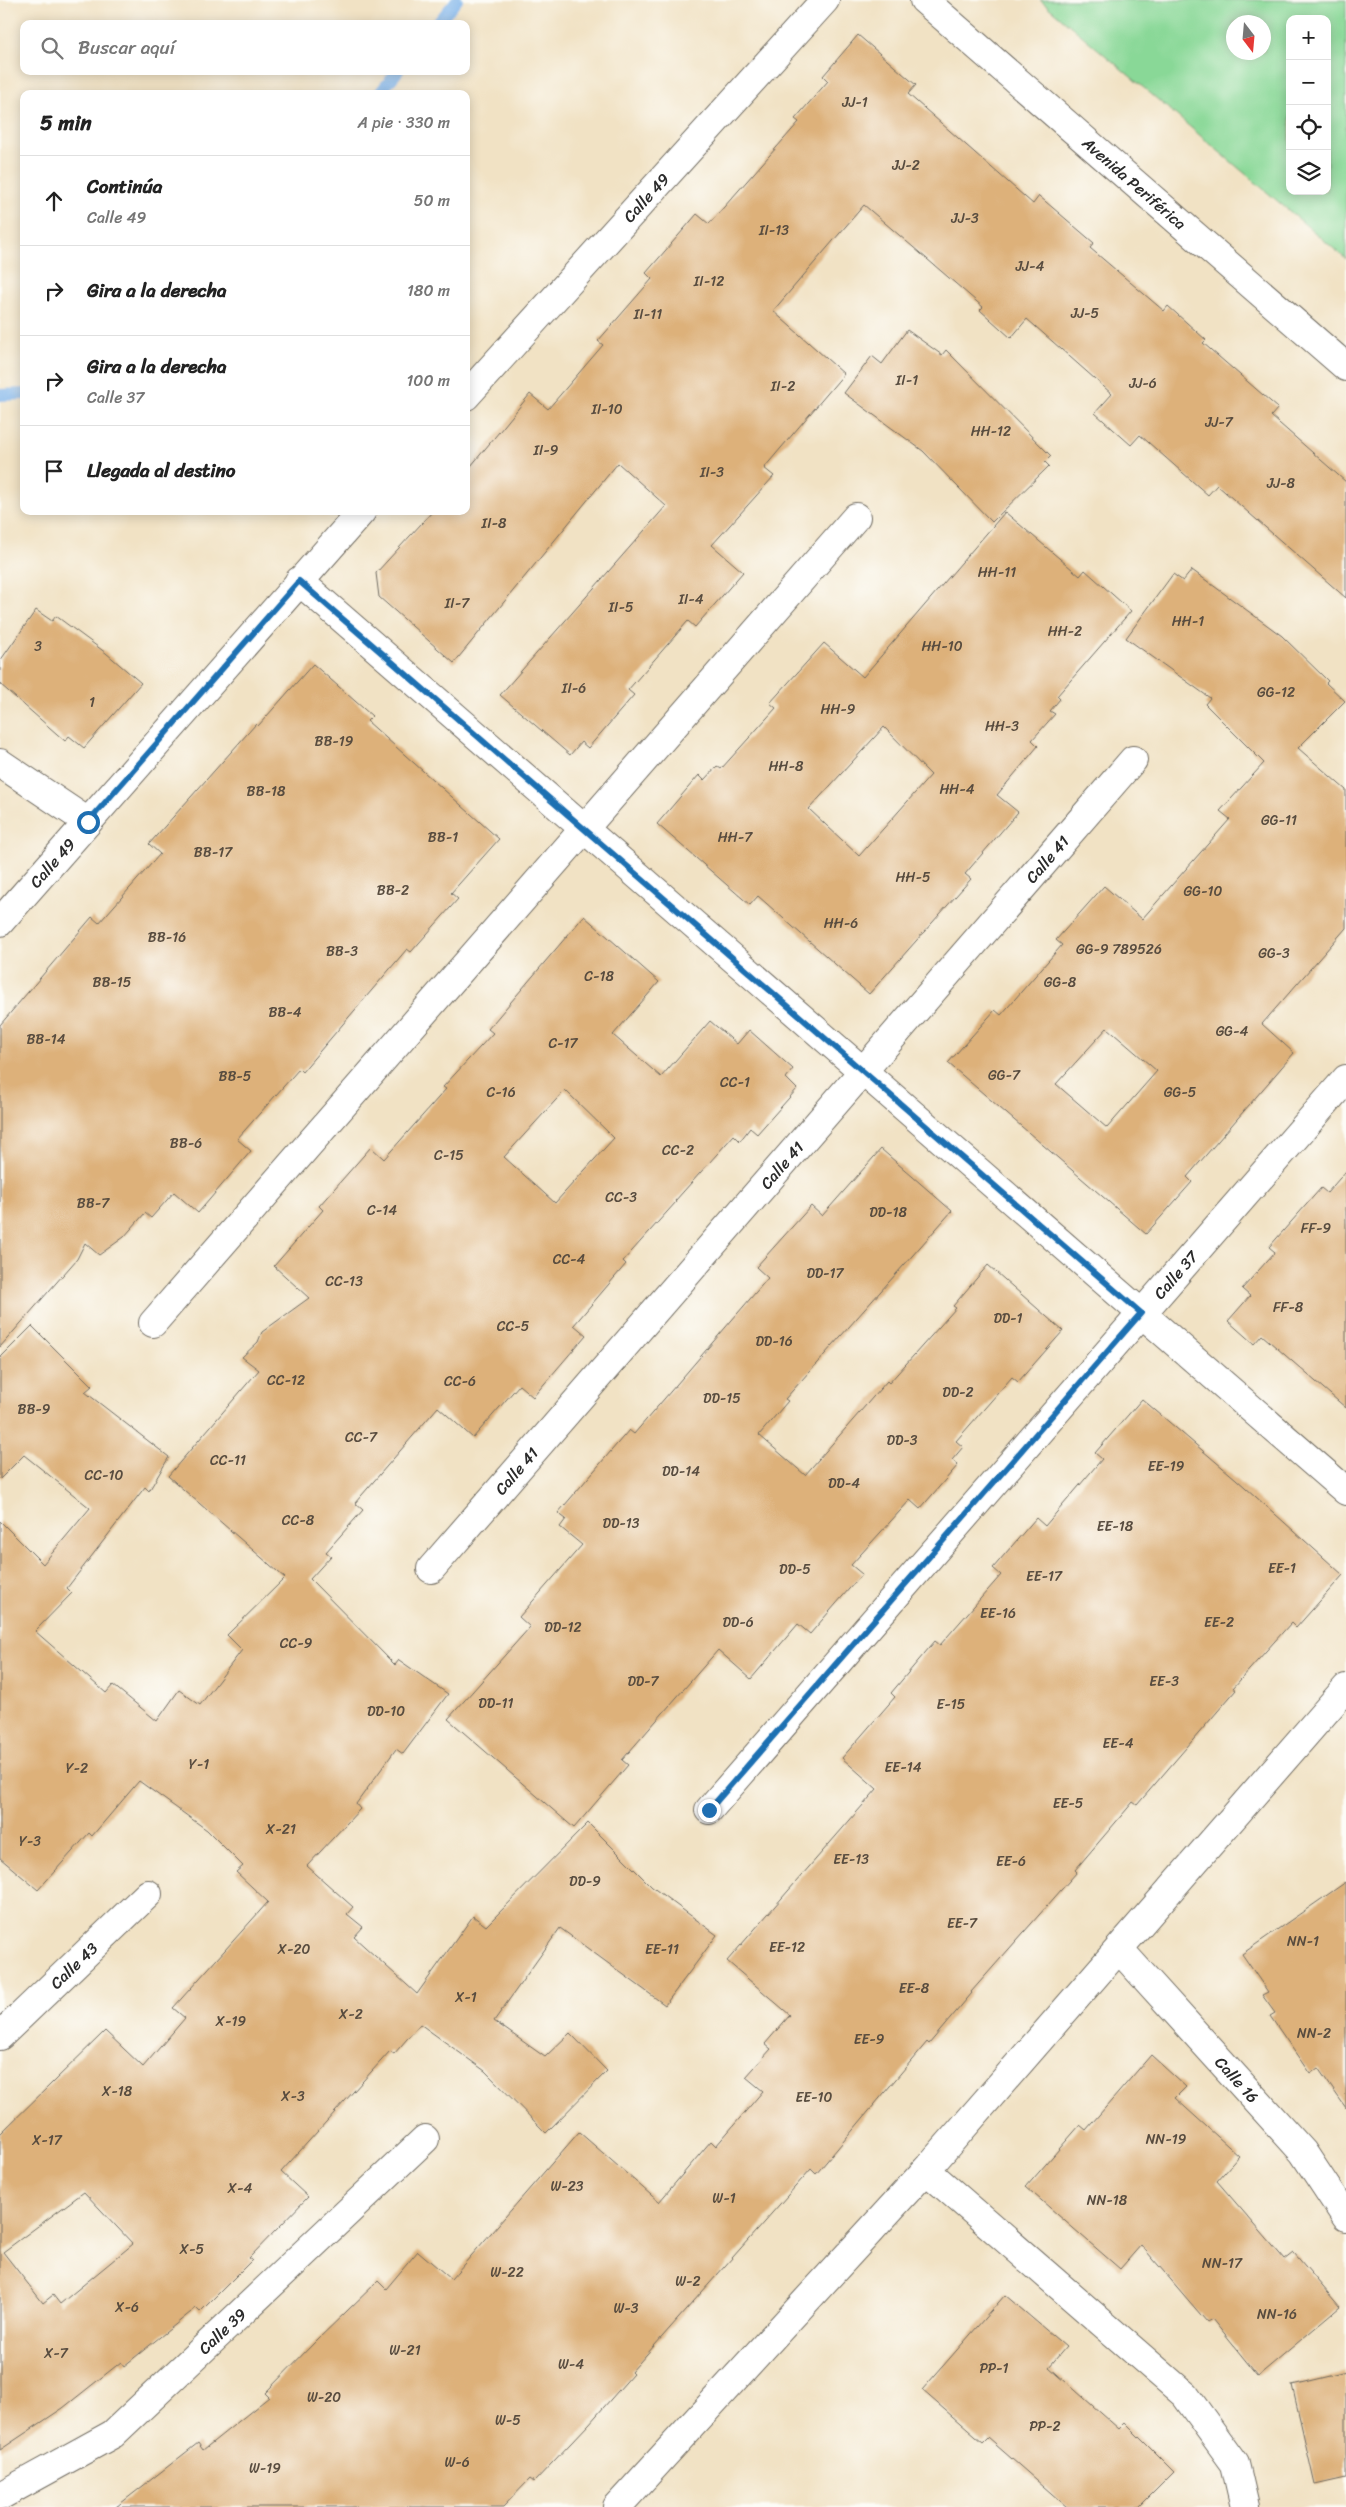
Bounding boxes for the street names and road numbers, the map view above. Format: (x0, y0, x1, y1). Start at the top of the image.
street label: Avenida Periférica (1075, 128, 1193, 237)
street label: Calle 49 (615, 166, 677, 229)
street label: Calle 41 (1018, 828, 1077, 890)
street label: Calle 49 (22, 831, 83, 895)
street label: Calle 41 (752, 1134, 811, 1196)
street label: Calle 37 (1146, 1243, 1206, 1306)
street label: Calle 41 (487, 1440, 546, 1502)
street label: Calle 43 (43, 1935, 105, 1996)
street label: Calle 16 (1208, 2049, 1267, 2110)
street label: Calle 39 (191, 2300, 253, 2361)

